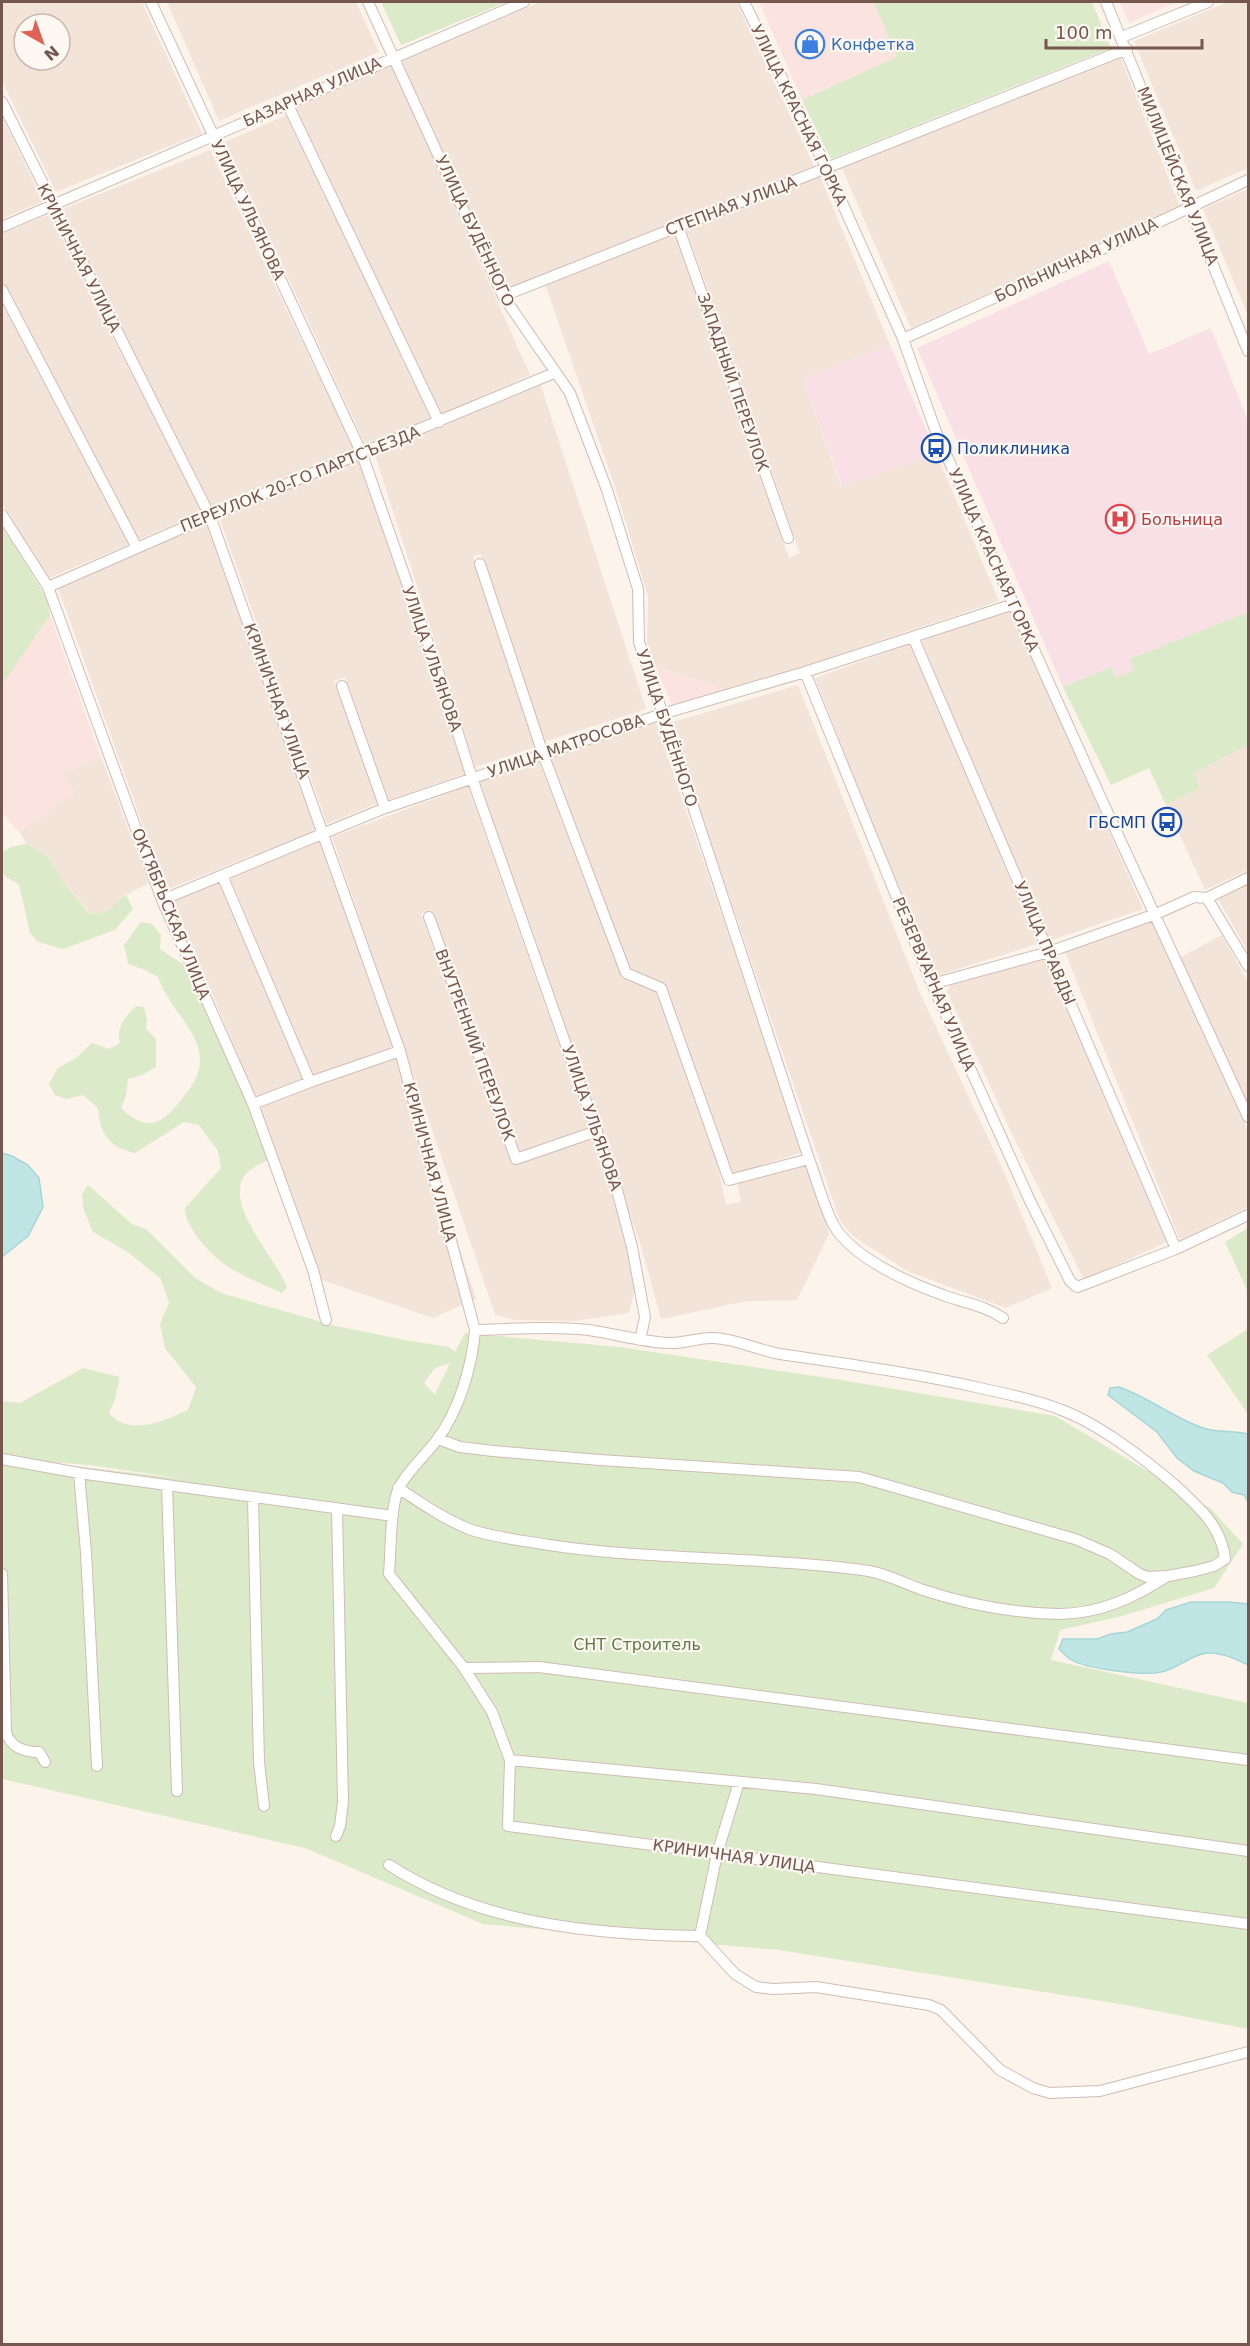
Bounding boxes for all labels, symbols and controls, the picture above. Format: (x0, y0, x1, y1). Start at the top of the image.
north arrow (12, 12, 72, 72)
scale bar (1046, 12, 1202, 50)
street label: УЛИЦА КРАСНАЯ ГОРКА (747, 21, 851, 209)
text: 100 m (1055, 22, 1113, 43)
shop icon: Конфетка (794, 28, 826, 60)
place label: Конфетка (831, 35, 915, 54)
text: N (40, 42, 63, 65)
street label: БАЗАРНАЯ УЛИЦА (240, 53, 384, 131)
street label: МИЛИЦЕЙСКАЯ УЛИЦА (1133, 84, 1223, 268)
street label: УЛИЦА УЛЬЯНОВА (207, 137, 289, 283)
street label: УЛИЦА БУДЁННОГО (432, 152, 518, 310)
street label: СТЕПНАЯ УЛИЦА (663, 172, 800, 240)
street label: КРИНИЧНАЯ УЛИЦА (33, 181, 125, 336)
street label: БОЛЬНИЧНАЯ УЛИЦА (991, 214, 1161, 306)
street label: ЗАПАДНЫЙ ПЕРЕУЛОК (693, 290, 773, 474)
street label: ПЕРЕУЛОК 20-ГО ПАРТСЪЕЗДА (177, 422, 423, 536)
bus stop icon: Поликлиника (920, 432, 952, 464)
place label: Поликлиника (957, 439, 1070, 458)
street label: УЛИЦА КРАСНАЯ ГОРКА (945, 465, 1043, 655)
hospital icon: Больница (1104, 503, 1136, 535)
place label: Больница (1141, 510, 1223, 529)
street label: УЛИЦА УЛЬЯНОВА (398, 584, 466, 734)
street label: КРИНИЧНАЯ УЛИЦА (240, 621, 314, 781)
street label: УЛИЦА БУДЁННОГО (633, 647, 701, 809)
street label: УЛИЦА МАТРОСОВА (485, 710, 647, 782)
bus stop icon: ГБСМП (1151, 806, 1183, 838)
place label: ГБСМП (1088, 813, 1146, 832)
street label: ОКТЯБРЬСКАЯ УЛИЦА (128, 825, 214, 1003)
street label: УЛИЦА ПРАВДЫ (1010, 878, 1080, 1008)
street label: РЕЗЕРВУАРНАЯ УЛИЦА (889, 894, 979, 1074)
street label: ВНУТРЕННИЙ ПЕРЕУЛОК (431, 946, 519, 1144)
street label: УЛИЦА УЛЬЯНОВА (558, 1043, 626, 1193)
street label: КРИНИЧНАЯ УЛИЦА (400, 1080, 460, 1244)
park label: СНТ Строитель (573, 1635, 701, 1654)
street label: КРИНИЧНАЯ УЛИЦА (651, 1835, 817, 1877)

